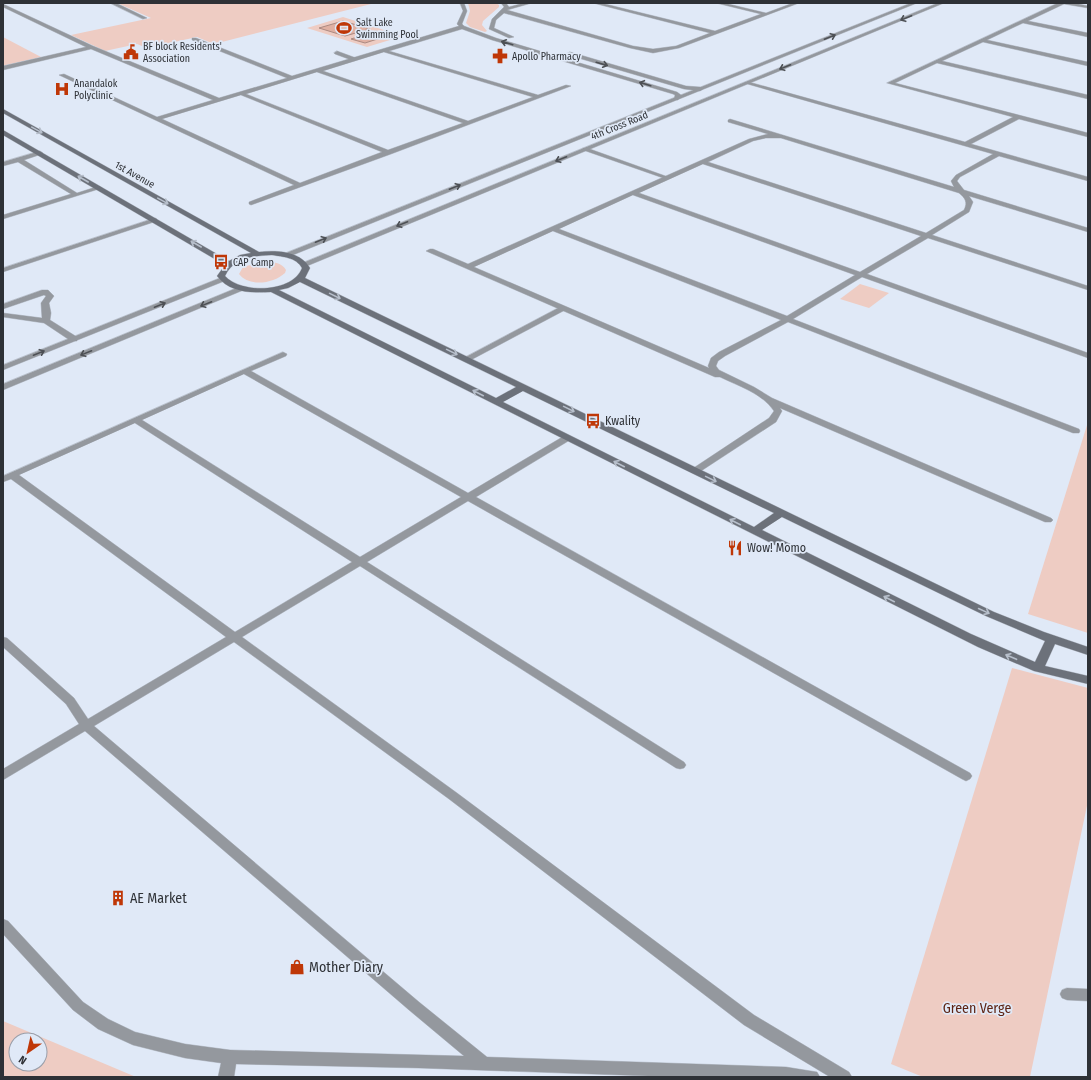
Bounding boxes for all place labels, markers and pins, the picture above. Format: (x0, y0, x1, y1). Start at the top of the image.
place label: Salt Lake Swimming Pool (356, 17, 419, 41)
sports icon: Salt Lake Swimming Pool (335, 19, 353, 37)
place label: BF block Residents' Association (143, 41, 222, 65)
public building icon: BF block Residents' Association (122, 43, 140, 61)
pharmacy icon: Apollo Pharmacy (491, 47, 509, 65)
place label: Apollo Pharmacy (512, 51, 581, 63)
place label: Anandalok Polyclinic (74, 78, 118, 102)
hospital icon: Anandalok Polyclinic (53, 80, 71, 98)
bus stop icon: CAP Camp (212, 253, 230, 271)
place label: CAP Camp (233, 257, 274, 269)
bus stop icon: Kwality (584, 412, 602, 430)
place label: Kwality (605, 414, 641, 428)
restaurant icon: Wow! Momo (726, 539, 744, 557)
place label: Wow! Momo (747, 541, 806, 555)
building icon: AE Market (109, 889, 127, 907)
place label: AE Market (130, 890, 187, 907)
shop icon: Mother Diary (288, 958, 306, 976)
place label: Mother Diary (309, 959, 384, 976)

